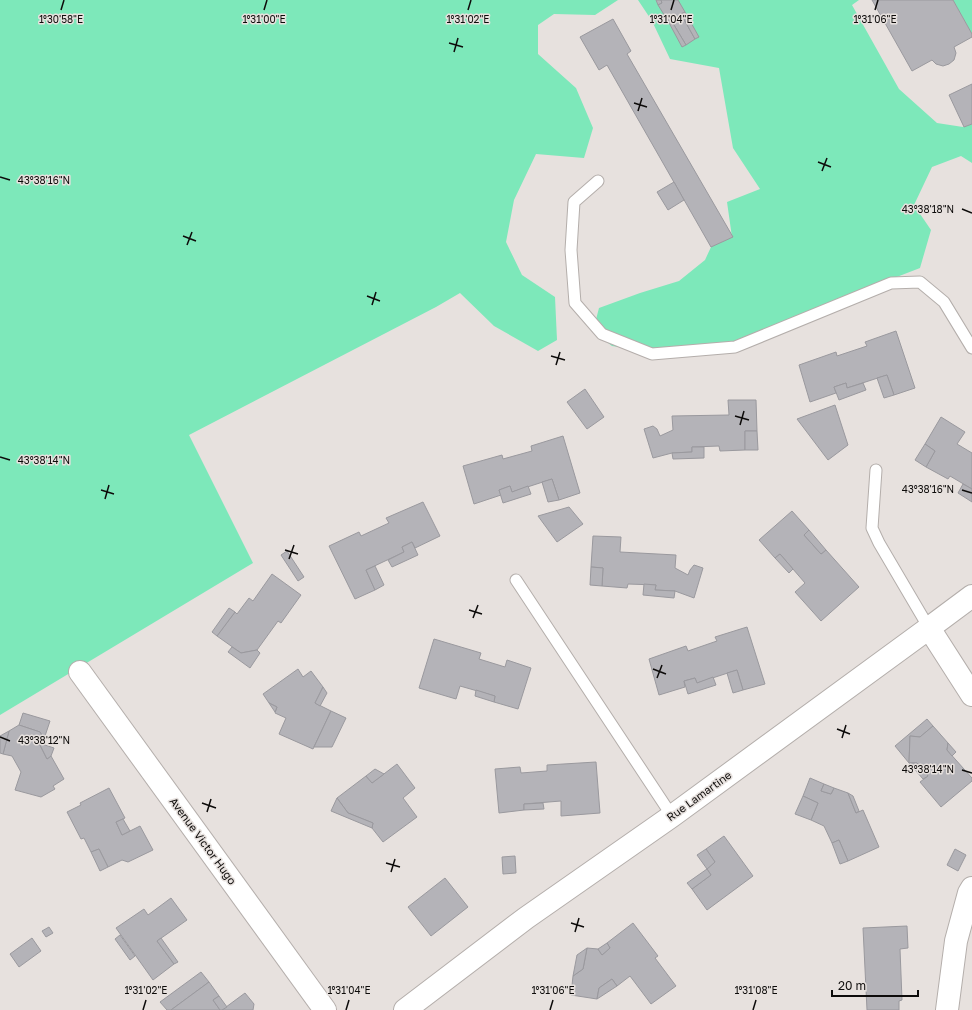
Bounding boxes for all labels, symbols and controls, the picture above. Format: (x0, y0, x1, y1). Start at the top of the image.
text: 1°30'58"E (39, 13, 83, 25)
text: 1°31'00"E (242, 13, 286, 25)
text: 1°31'02"E (447, 13, 489, 25)
text: 1°31'04"E (649, 13, 693, 25)
text: 1°31'06"E (853, 13, 897, 25)
text: 43°38'16"N (18, 174, 70, 186)
text: 43°38'18"N (902, 203, 954, 215)
text: 43°38'14"N (18, 454, 70, 466)
text: 43°38'16"N (902, 483, 954, 495)
text: 43°38'12"N (18, 734, 70, 746)
text: 43°38'14"N (902, 763, 954, 775)
street label: Rue Lamartine (664, 768, 734, 823)
street label: Avenue Victor Hugo (167, 795, 240, 887)
scale bar (832, 972, 918, 998)
text: 20 m (838, 978, 866, 993)
text: 1°31'02"E (125, 984, 167, 996)
text: 1°31'04"E (327, 984, 371, 996)
text: 1°31'06"E (531, 984, 575, 996)
text: 1°31'08"E (734, 984, 778, 996)

